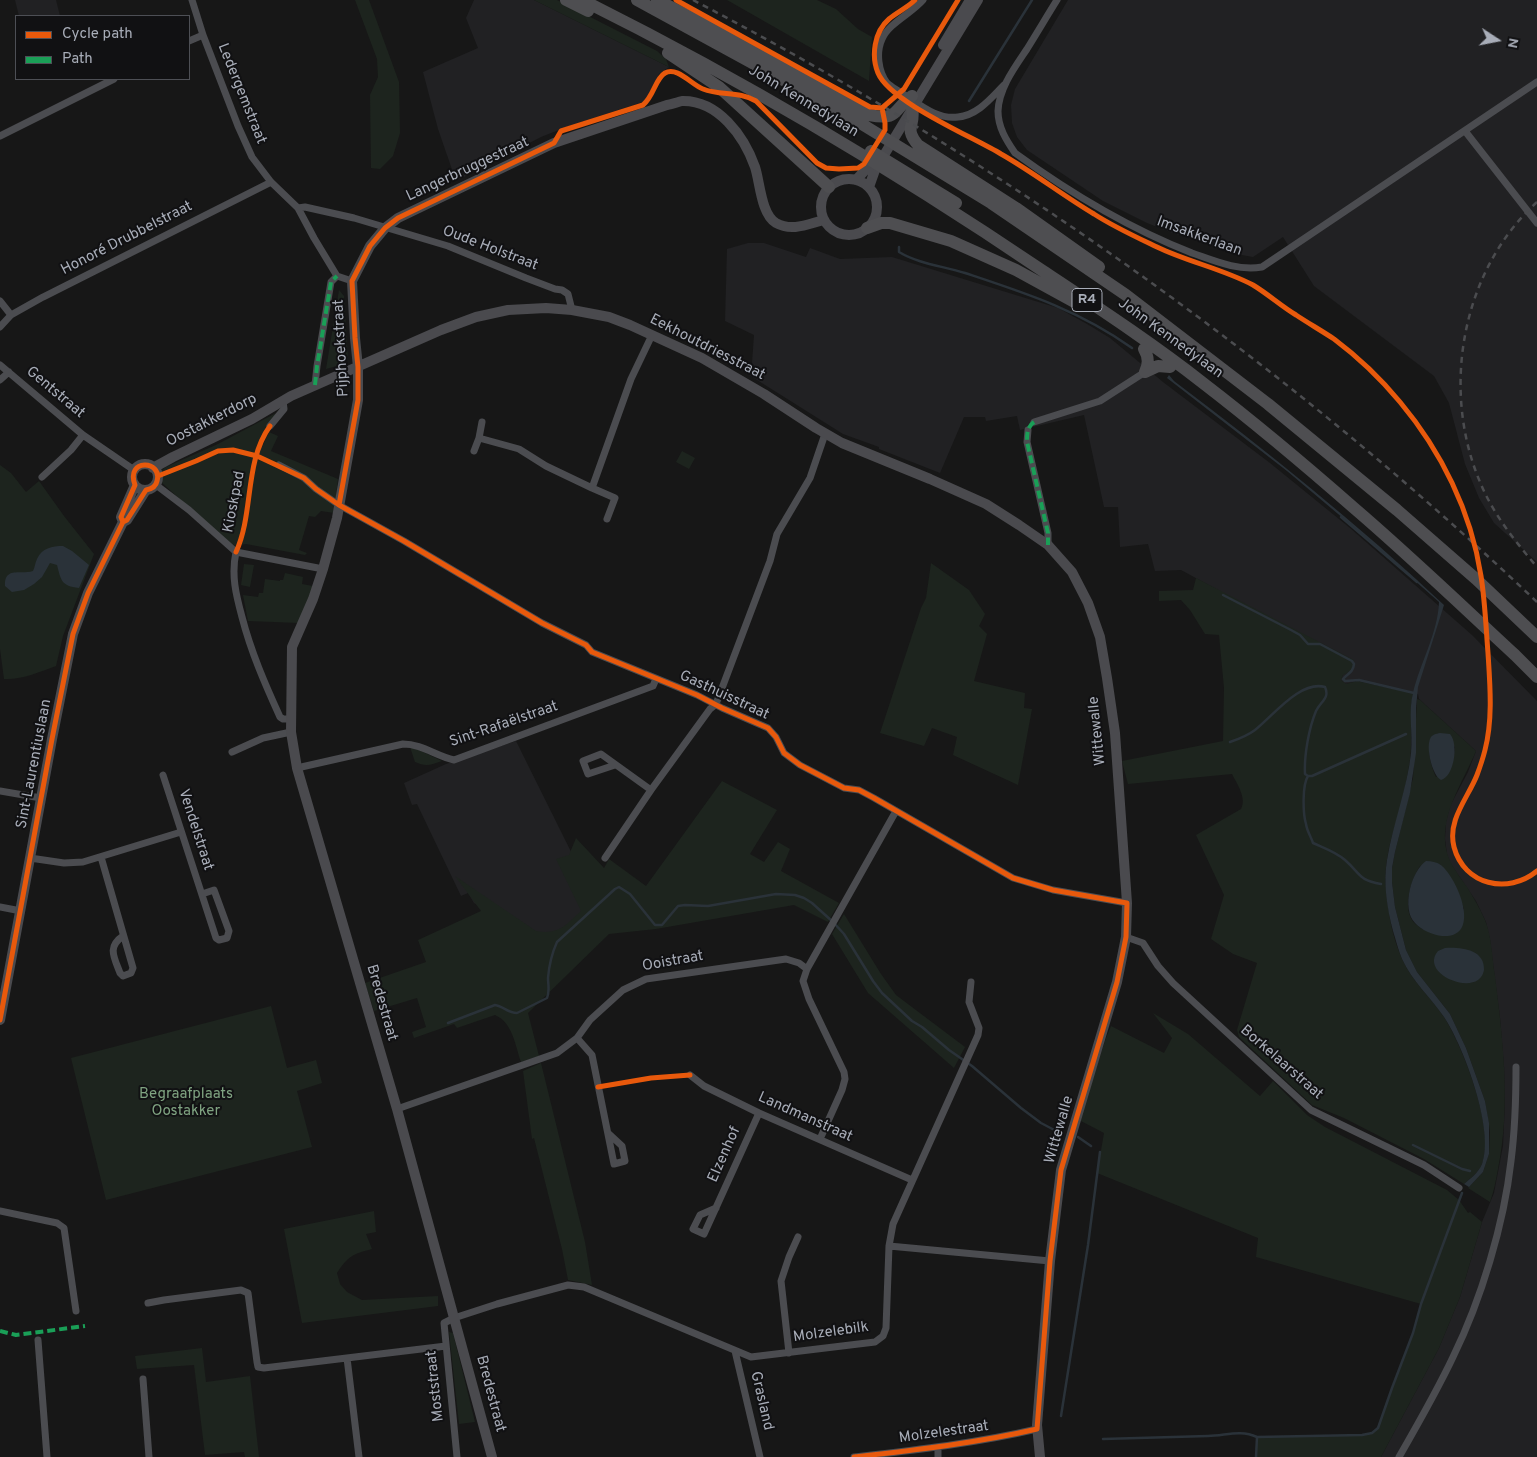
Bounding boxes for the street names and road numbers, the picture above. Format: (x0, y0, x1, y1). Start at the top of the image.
street label: Ledergemstraat (213, 41, 269, 147)
street label: John Kennedylaan (745, 62, 861, 142)
street label: Langerbruggestraat (404, 134, 532, 206)
street label: Honoré Drubbelstraat (58, 198, 196, 280)
street label: Imsakkerlaan (1154, 213, 1244, 261)
street label: Oude Holstraat (440, 223, 540, 275)
road number: R4 (1072, 288, 1102, 312)
street label: John Kennedylaan (1114, 295, 1226, 383)
street label: Pijphoekstraat (330, 299, 354, 397)
street label: Eekhoutdriesstraat (646, 311, 768, 385)
street label: Gentstraat (22, 363, 88, 423)
street label: Oostakkerdorp (164, 390, 260, 452)
street label: Kioskpad (220, 470, 250, 534)
street label: Gasthuisstraat (676, 667, 772, 725)
street label: Wittewalle (1085, 695, 1111, 767)
street label: Sint-Laurentiuslaan (14, 698, 56, 830)
street label: Sint-Rafaëlstraat (447, 698, 561, 752)
street label: Vendelstraat (173, 787, 217, 873)
street label: Ooistraat (641, 948, 705, 976)
street label: Bredestraat (361, 963, 401, 1043)
street label: Borkelaarstraat (1236, 1022, 1326, 1104)
street label: Landmanstraat (755, 1089, 855, 1147)
street label: Wittewalle (1042, 1094, 1078, 1166)
street label: Elzenhof (705, 1124, 745, 1186)
street label: Molzelebilk (792, 1319, 870, 1347)
street label: Moststraat (423, 1349, 449, 1423)
street label: Bredestraat (471, 1354, 509, 1434)
street label: Grasland (745, 1370, 777, 1432)
street label: Molzelestraat (898, 1418, 990, 1448)

